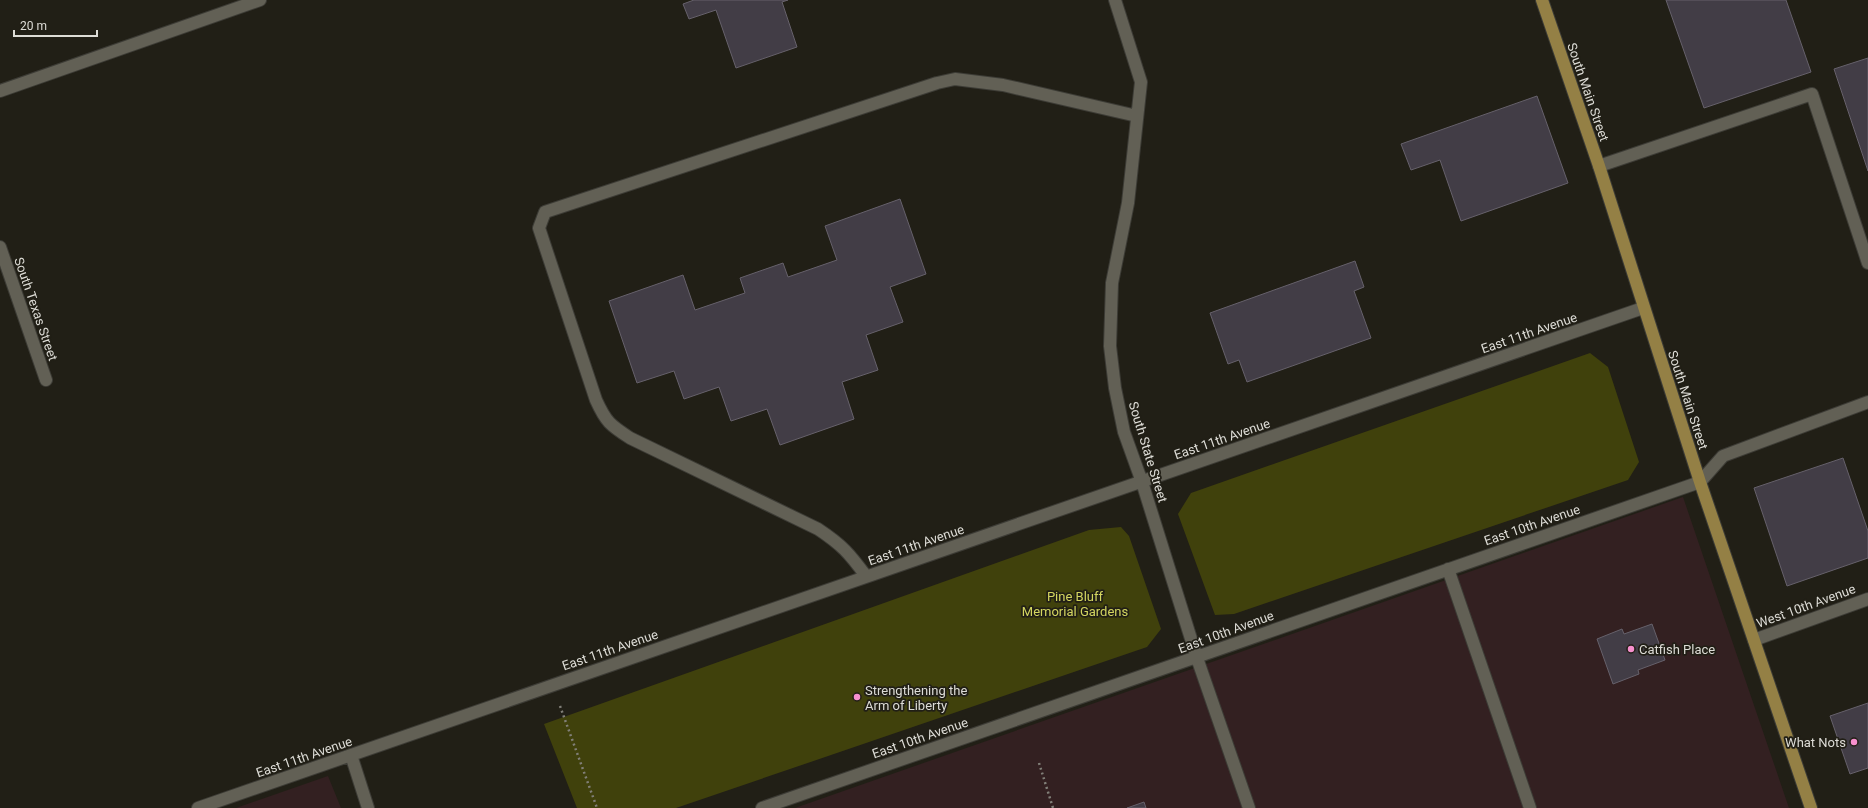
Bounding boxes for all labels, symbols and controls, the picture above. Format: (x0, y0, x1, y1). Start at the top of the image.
scale bar (14, 12, 97, 38)
text: 20 m (20, 19, 47, 33)
street label: South Main Street (1564, 41, 1612, 143)
street label: South Texas Street (11, 255, 61, 363)
street label: East 11th Avenue (1479, 310, 1579, 356)
street label: South Main Street (1665, 349, 1711, 451)
street label: South State Street (1126, 400, 1170, 504)
street label: East 11th Avenue (1172, 416, 1272, 462)
street label: East 10th Avenue (1482, 502, 1582, 548)
street label: East 11th Avenue (866, 522, 966, 568)
street label: West 10th Avenue (1754, 581, 1858, 631)
park label: Pine Bluff Memorial Gardens (1022, 589, 1128, 619)
street label: East 10th Avenue (1176, 608, 1276, 656)
street label: East 11th Avenue (560, 627, 660, 673)
place label: Catfish Place (1639, 642, 1715, 657)
marker: Catfish Place (1626, 644, 1636, 654)
place label: Strengthening the Arm of Liberty (865, 683, 967, 713)
marker: Strengthening the Arm of Liberty (852, 692, 862, 702)
street label: East 10th Avenue (870, 715, 970, 761)
street label: East 11th Avenue (254, 734, 354, 780)
place label: What Nots (1785, 735, 1846, 750)
marker: What Nots (1849, 737, 1859, 747)

